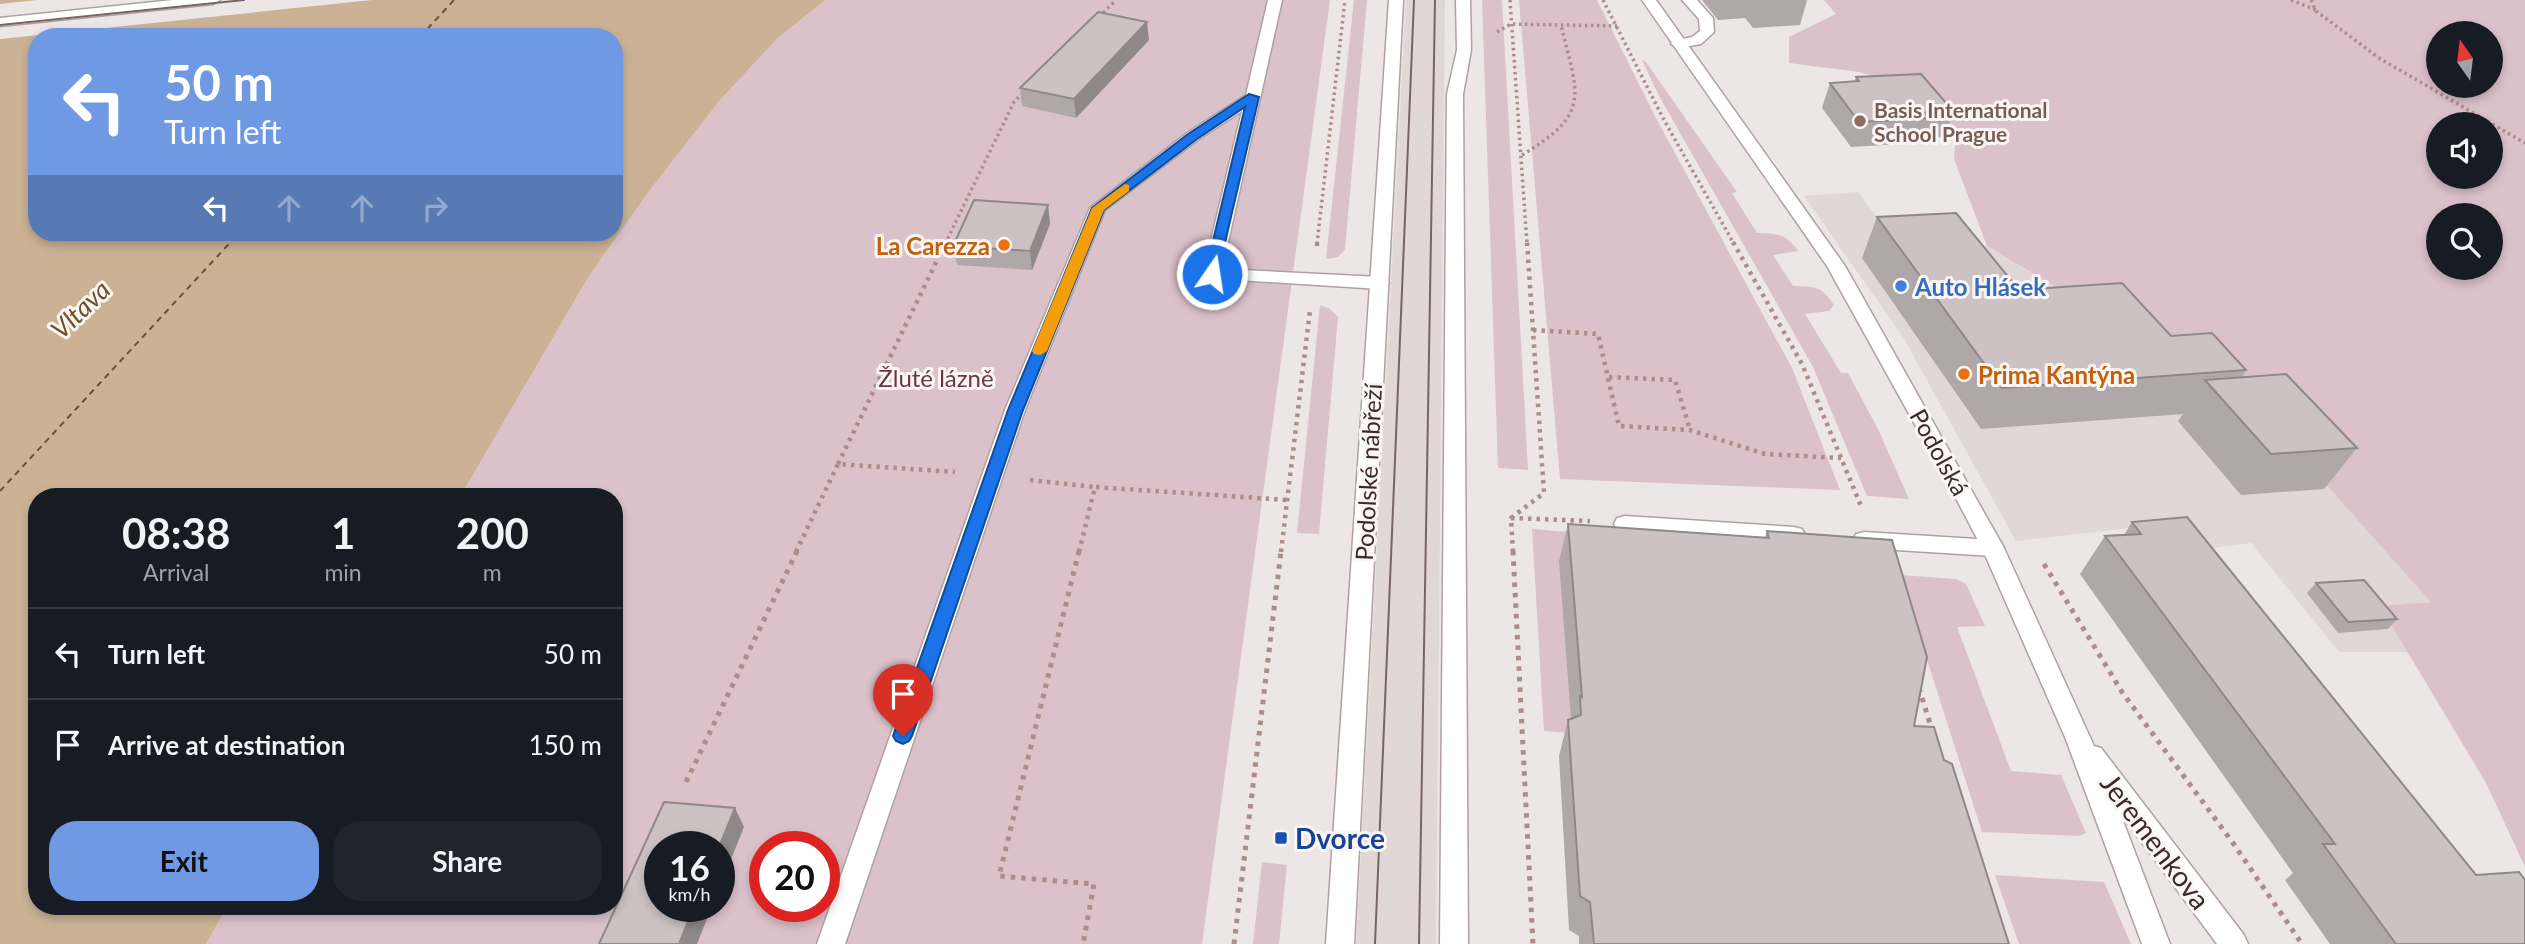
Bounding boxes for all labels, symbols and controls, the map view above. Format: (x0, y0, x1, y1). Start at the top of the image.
north arrow (2426, 21, 2502, 98)
map controls (2426, 21, 2503, 280)
text: 50 m (164, 53, 274, 111)
icon: left (49, 56, 140, 147)
place label: Basis International School Prague (1874, 97, 2047, 146)
text: Turn left (164, 112, 281, 151)
button: sound (2426, 112, 2503, 189)
marker: Basis International School Prague (1852, 113, 1868, 129)
icon: left (197, 189, 235, 227)
icon: ahead (270, 189, 308, 227)
icon: ahead (343, 189, 381, 227)
icon: right (416, 189, 454, 227)
button: search (2426, 203, 2503, 280)
place label: La Carezza (876, 231, 990, 260)
marker: La Carezza (996, 237, 1012, 253)
position arrow (1175, 237, 1249, 311)
place label: Auto Hlásek (1914, 272, 2046, 301)
water label: Vltava (44, 273, 116, 345)
marker: Auto Hlásek (1893, 278, 1909, 294)
place label: Prima Kantýna (1978, 360, 2135, 389)
park label: Žluté lázně (878, 363, 994, 392)
marker: Prima Kantýna (1956, 366, 1972, 382)
street label: Podolské nábřeží (1349, 382, 1387, 561)
street label: Podolská (1904, 404, 1976, 500)
text: 08:38 (122, 508, 230, 558)
text: 1 (331, 508, 355, 558)
text: 200 (456, 508, 529, 558)
text: Arrival (143, 558, 209, 586)
text: min (324, 558, 362, 586)
text: m (483, 558, 502, 586)
icon: left (49, 635, 87, 673)
text: Turn left (108, 638, 205, 670)
text: 50 m (544, 638, 602, 670)
pin (873, 664, 933, 736)
icon: arrive (884, 675, 922, 713)
icon: arrive (49, 726, 87, 764)
text: Arrive at destination (108, 729, 345, 761)
text: 150 m (529, 729, 602, 761)
street label: Jeremenkova (2094, 767, 2218, 915)
button: Exit (49, 821, 319, 901)
button: Share (333, 821, 602, 901)
place label: Dvorce (1295, 821, 1385, 855)
marker: Dvorce (1273, 830, 1289, 846)
speed limit sign: 20 (749, 831, 840, 922)
text: 16 (669, 846, 710, 888)
text: km/h (668, 883, 711, 905)

